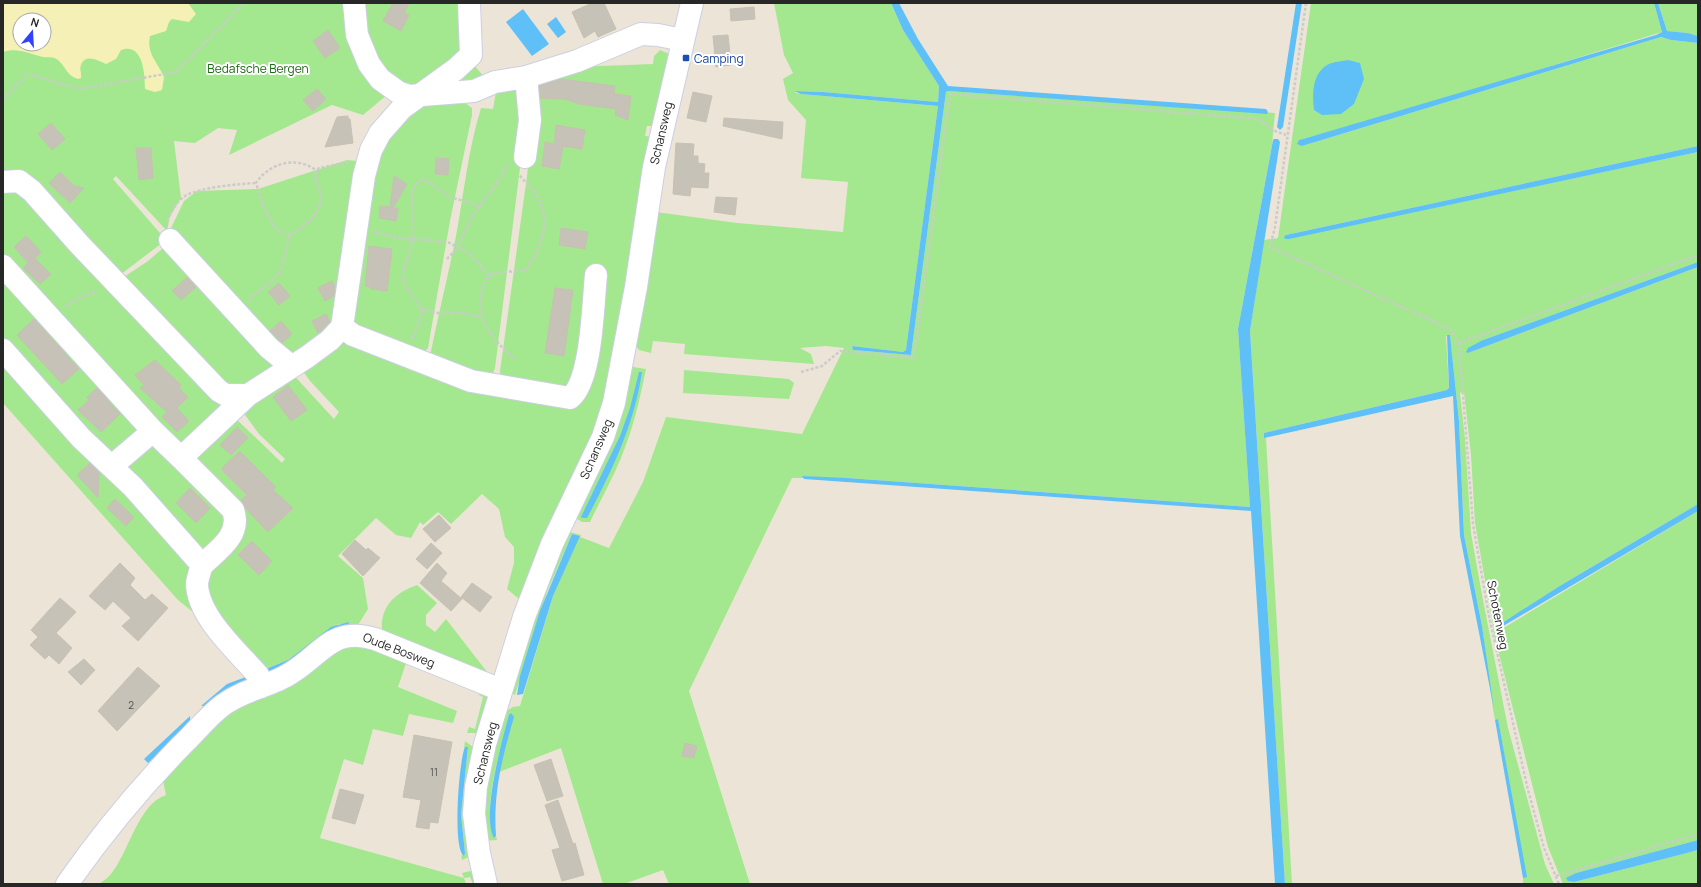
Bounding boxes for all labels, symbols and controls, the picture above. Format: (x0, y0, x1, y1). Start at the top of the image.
north arrow (12, 12, 52, 52)
text: N (29, 14, 41, 30)
place label: Camping (694, 50, 744, 67)
marker: Camping (681, 53, 691, 63)
park label: Bedafsche Bergen (207, 60, 309, 77)
street label: Schansweg (646, 100, 676, 166)
street label: Schansweg (576, 416, 616, 482)
street label: Schotenweg (1483, 579, 1513, 651)
street label: Oude Bosweg (361, 628, 437, 672)
house number: 2 (128, 698, 134, 712)
street label: Schansweg (469, 720, 501, 786)
house number: 11 (430, 765, 438, 779)

